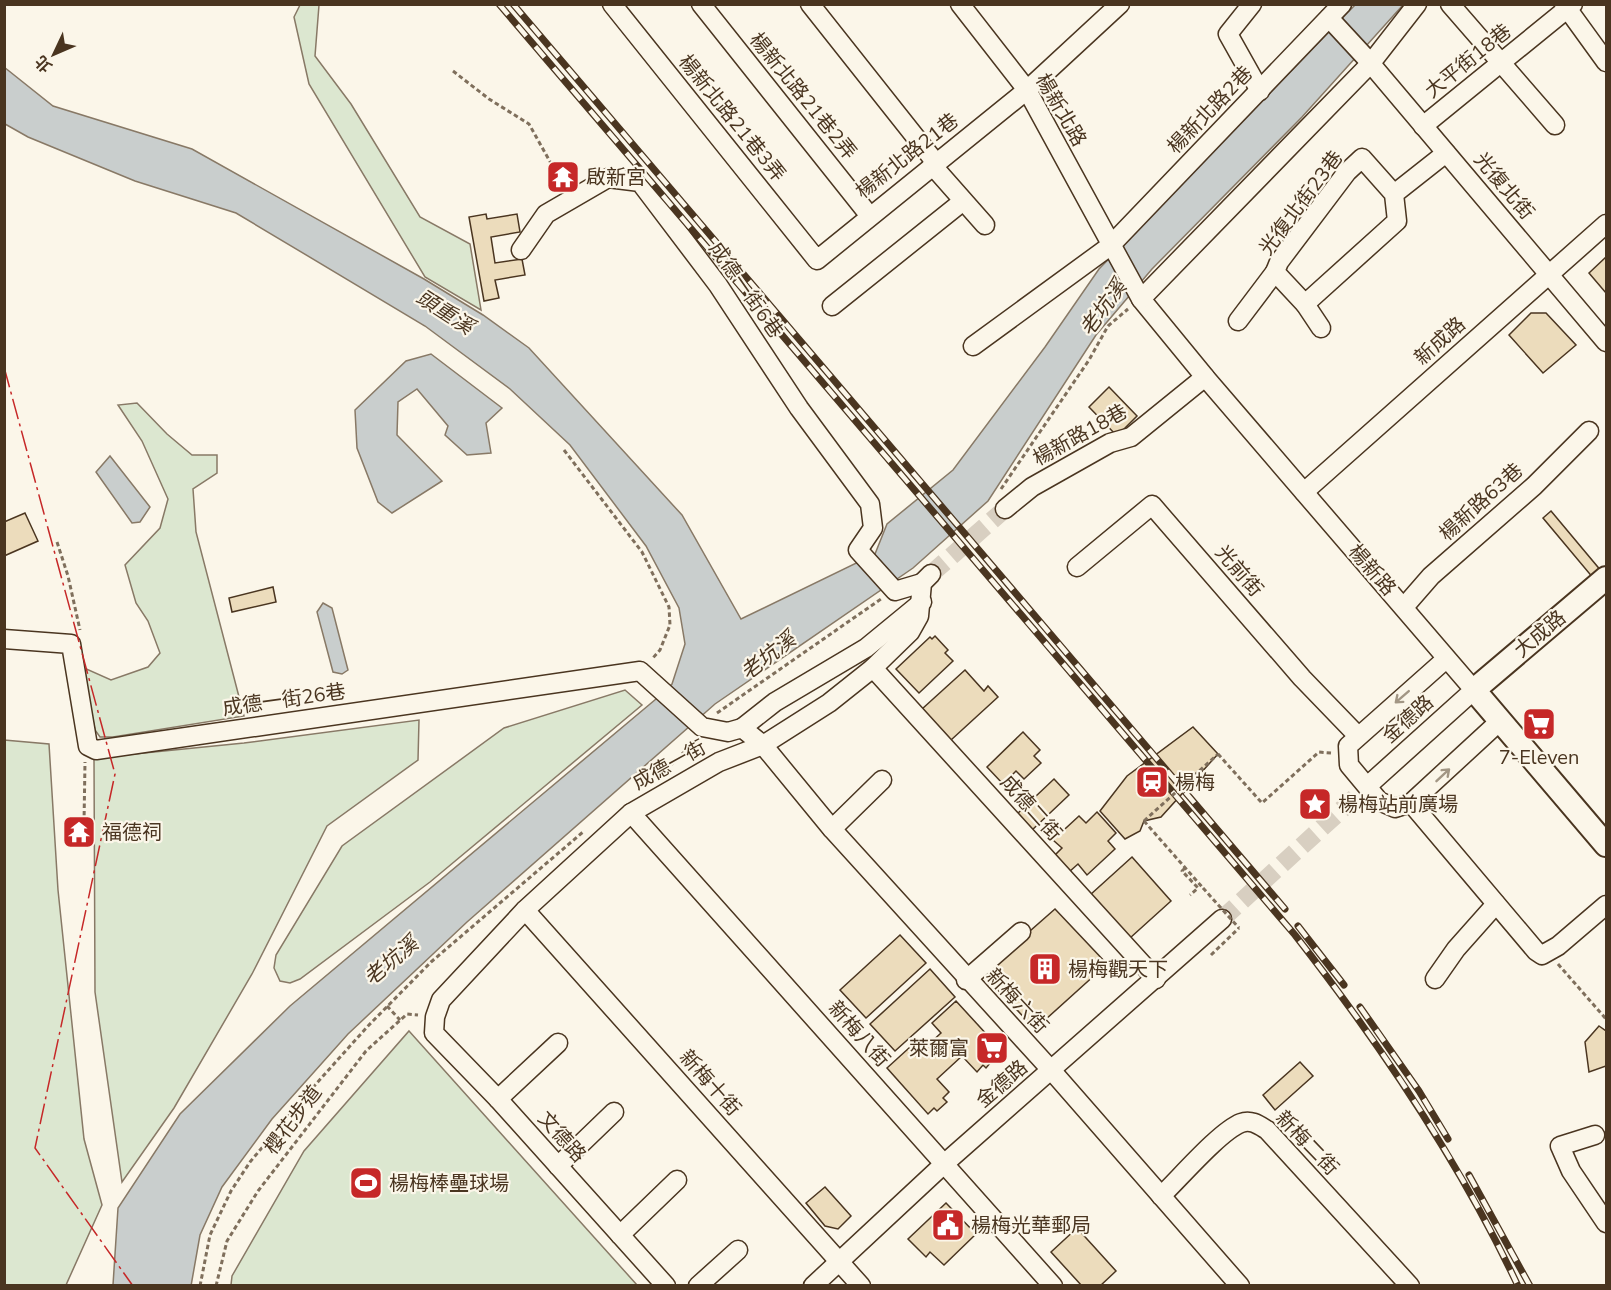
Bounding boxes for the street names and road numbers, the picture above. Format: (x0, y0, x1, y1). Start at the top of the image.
street label: 大平街18巷 (1419, 18, 1517, 104)
street label: 楊新北路21巷2弄 (743, 27, 863, 165)
street label: 楊新北路21巷3弄 (672, 49, 792, 187)
street label: 楊新北路2巷 (1161, 60, 1259, 160)
street label: 楊新北路 (1029, 69, 1093, 151)
street label: 楊新北路21巷 (850, 107, 964, 205)
street label: 光復北街23巷 (1253, 145, 1349, 261)
street label: 光復北街 (1468, 147, 1540, 225)
street label: 成德一街6巷 (703, 236, 789, 344)
street label: 新成路 (1409, 311, 1471, 371)
street label: 楊新路18巷 (1028, 398, 1132, 472)
street label: 楊新路63巷 (1433, 457, 1529, 547)
street label: 楊新路 (1342, 539, 1402, 601)
street label: 光前街 (1209, 540, 1269, 602)
street label: 大成路 (1508, 604, 1572, 664)
street label: 成德一街26巷 (221, 678, 347, 722)
street label: 金德路 (1377, 689, 1439, 749)
street label: 成德一街 (627, 734, 711, 796)
street label: 成德二街 (994, 769, 1068, 847)
street label: 新梅六街 (980, 963, 1054, 1039)
street label: 新梅八街 (822, 995, 896, 1073)
street label: 新梅十街 (673, 1044, 747, 1122)
street label: 金德路 (971, 1054, 1033, 1114)
street label: 櫻花步道 (258, 1080, 328, 1160)
street label: 新梅二街 (1270, 1105, 1344, 1181)
street label: 文德路 (532, 1106, 592, 1168)

